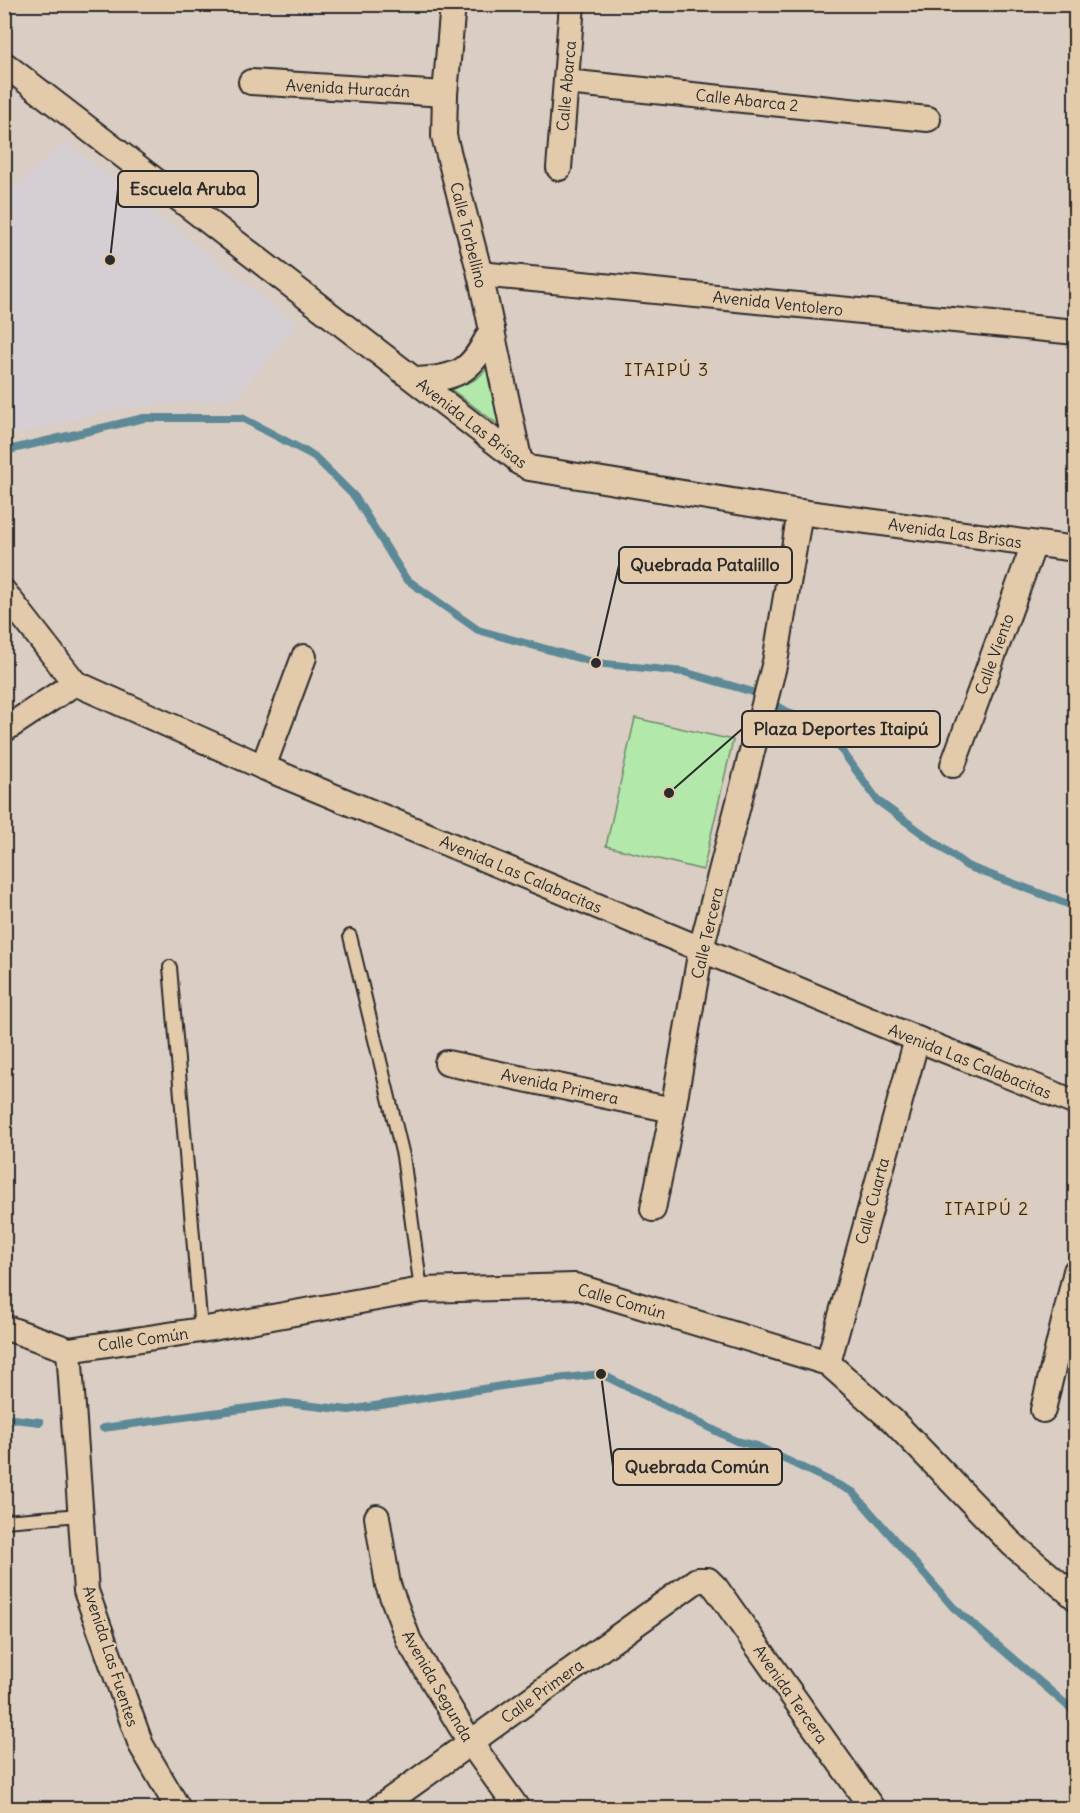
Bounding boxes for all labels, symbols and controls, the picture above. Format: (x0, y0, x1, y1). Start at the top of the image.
street label: Calle Abarca (552, 40, 580, 132)
street label: Avenida Huracán (285, 75, 411, 101)
street label: Calle Abarca 2 (694, 85, 800, 115)
callout: Escuela Aruba (118, 171, 258, 207)
text: Escuela Aruba (130, 177, 246, 200)
street label: Calle Torbellino (446, 180, 492, 290)
street label: Avenida Ventolero (712, 286, 844, 320)
district label: ITAIPÚ 3 (624, 358, 710, 381)
street label: Avenida Las Brisas (413, 374, 531, 472)
street label: Avenida Las Brisas (887, 514, 1023, 552)
callout: Quebrada Patalillo (619, 547, 792, 583)
text: Quebrada Patalillo (630, 553, 780, 576)
street label: Calle Viento (970, 611, 1018, 697)
callout: Plaza Deportes Itaipú (742, 711, 940, 747)
text: Plaza Deportes Itaipú (754, 717, 929, 740)
street label: Avenida Las Calabacitas (437, 831, 605, 917)
street label: Calle Tercera (687, 885, 727, 981)
street label: Avenida Las Calabacitas (885, 1019, 1055, 1103)
street label: Avenida Primera (499, 1064, 621, 1108)
street label: Calle Cuarta (851, 1155, 893, 1247)
district label: ITAIPÚ 2 (944, 1197, 1030, 1220)
street label: Calle Común (575, 1279, 669, 1323)
street label: Calle Común (97, 1323, 189, 1355)
callout: Quebrada Común (613, 1449, 782, 1485)
text: Quebrada Común (625, 1455, 770, 1478)
street label: Avenida Las Fuentes (79, 1583, 143, 1729)
street label: Avenida Segunda (398, 1627, 478, 1745)
street label: Avenida Tercera (750, 1641, 832, 1747)
street label: Calle Primera (497, 1654, 587, 1728)

